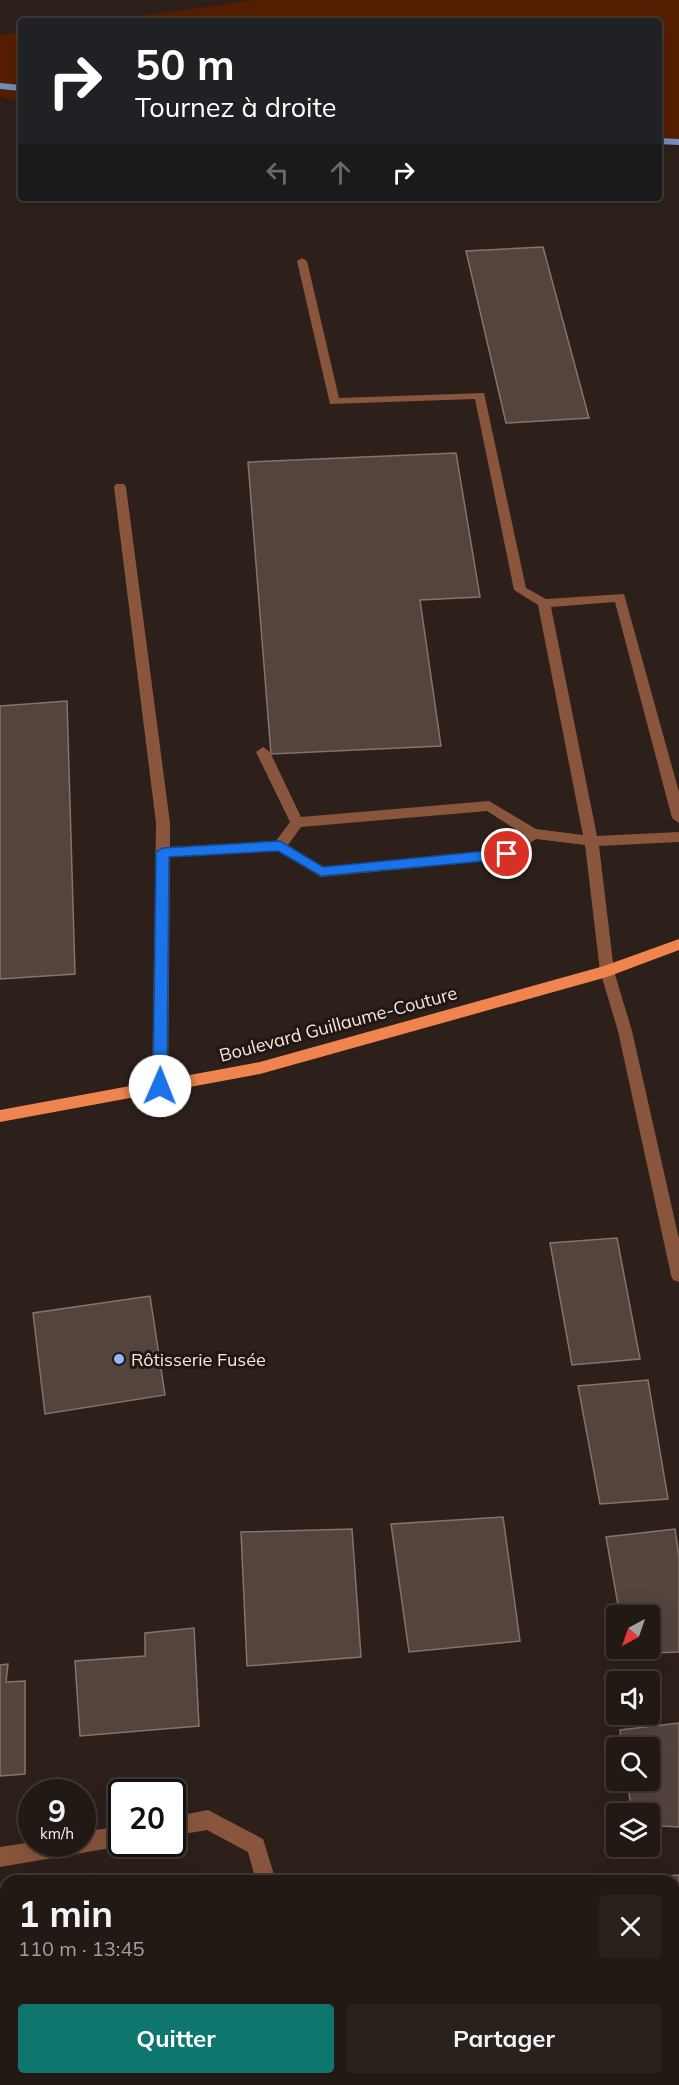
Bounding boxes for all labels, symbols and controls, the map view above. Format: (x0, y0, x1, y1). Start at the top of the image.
text: 50 m (135, 38, 235, 91)
icon: right (36, 42, 114, 120)
text: Tournez à droite (135, 90, 336, 124)
icon: left (261, 156, 294, 189)
icon: ahead (324, 156, 357, 189)
icon: right (387, 156, 420, 189)
pin (481, 828, 532, 879)
icon: arrive (490, 837, 523, 870)
street label: Boulevard Guillaume-Couture (217, 981, 459, 1067)
position arrow (128, 1054, 192, 1118)
place label: Rôtisserie Fusée (131, 1348, 266, 1371)
marker: Rôtisserie Fusée (112, 1352, 126, 1366)
north arrow (606, 1605, 660, 1659)
map controls (606, 1605, 660, 1857)
button: sound (606, 1671, 660, 1725)
button: search (606, 1737, 660, 1791)
speed limit sign: 20 (108, 1779, 186, 1857)
text: 9 (48, 1792, 66, 1830)
button: layers (606, 1803, 660, 1857)
text: km/h (40, 1824, 74, 1843)
text: 1 min (18, 1891, 113, 1936)
button: close (599, 1895, 662, 1958)
text: 110 m · 13:45 (18, 1936, 144, 1961)
button: Quitter (18, 2004, 334, 2073)
button: Partager (346, 2004, 662, 2073)

